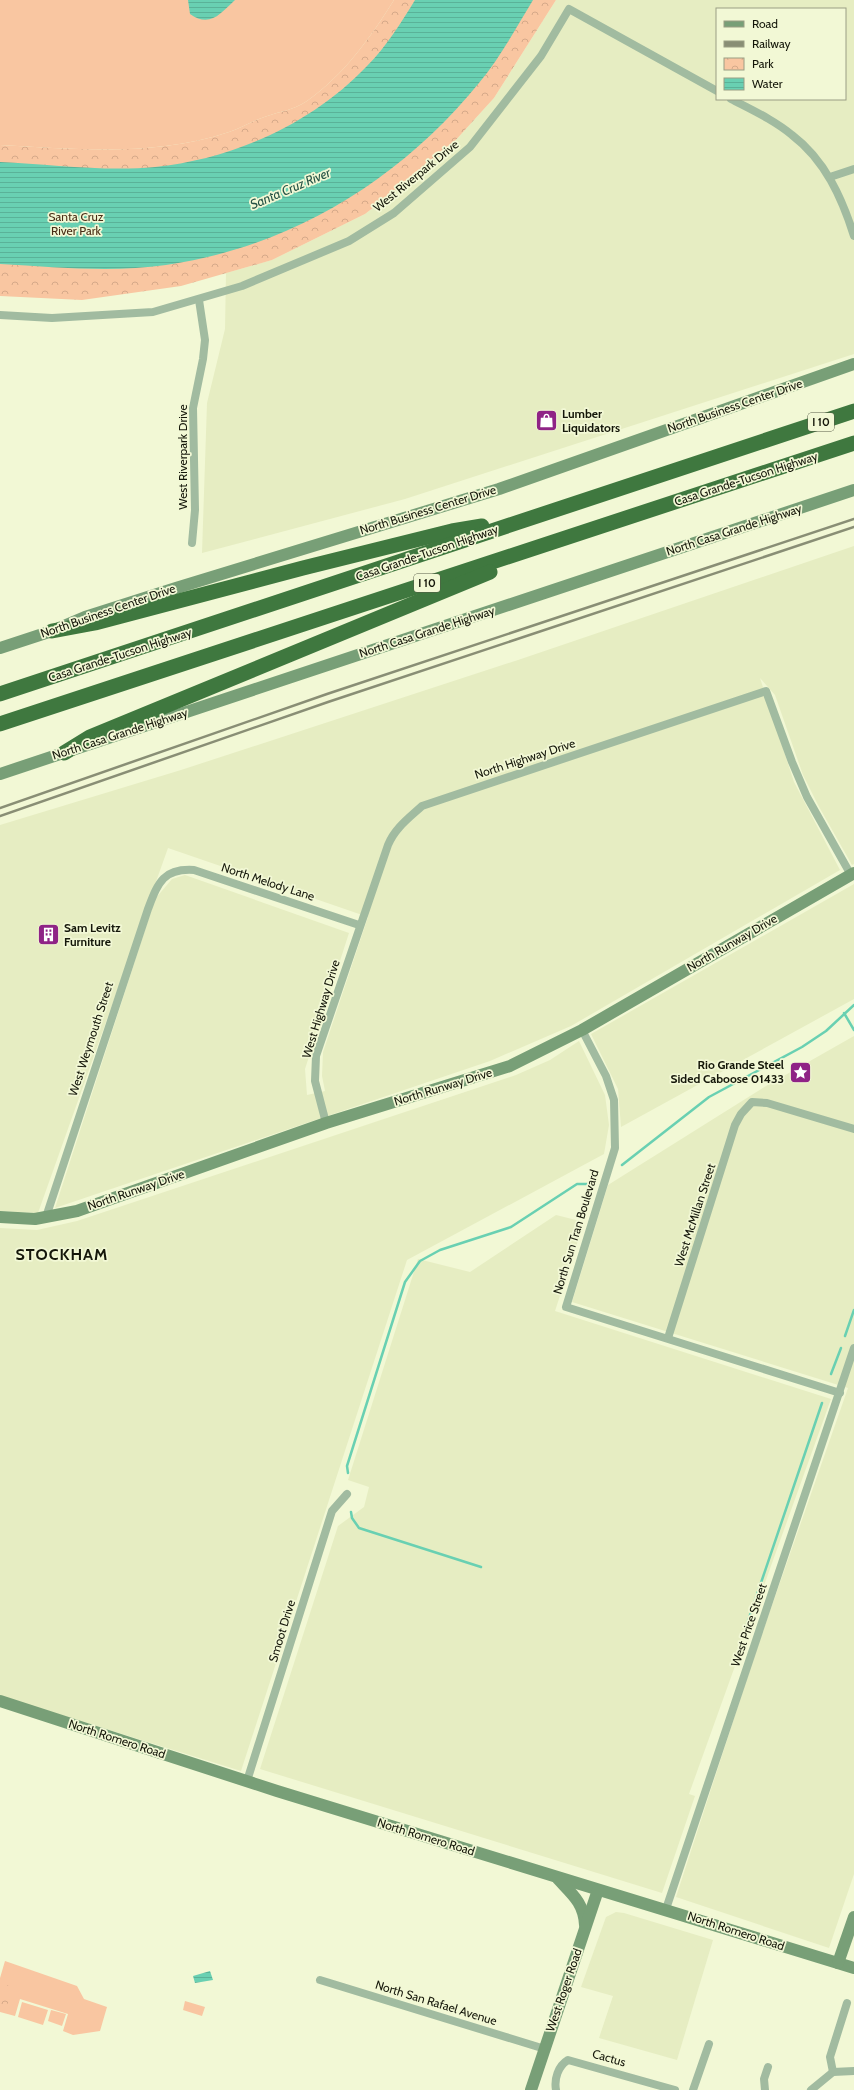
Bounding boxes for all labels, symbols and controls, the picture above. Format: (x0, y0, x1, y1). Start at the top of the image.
legend (716, 8, 846, 100)
text: Road (752, 16, 778, 31)
text: Railway (752, 36, 790, 51)
text: Park (752, 56, 774, 71)
text: Water (752, 76, 783, 91)
street label: West Riverpark Drive (370, 137, 461, 215)
water label: Santa Cruz River (247, 163, 334, 212)
park label: Santa Cruz River Park (49, 209, 104, 238)
street label: North Business Center Drive (665, 375, 804, 436)
street label: West Riverpark Drive (175, 404, 190, 510)
place label: Lumber Liquidators (562, 406, 620, 435)
shop icon: Lumber Liquidators (534, 408, 560, 434)
road number: I 10 (808, 413, 834, 431)
street label: Casa Grande-Tucson Highway (672, 448, 819, 509)
street label: North Business Center Drive (358, 482, 498, 537)
street label: North Casa Grande Highway (664, 500, 804, 559)
street label: Casa Grande-Tucson Highway (354, 521, 500, 584)
road number: I 10 (414, 574, 440, 592)
street label: North Business Center Drive (38, 580, 177, 641)
street label: North Casa Grande Highway (357, 602, 497, 661)
street label: Casa Grande-Tucson Highway (46, 624, 193, 685)
street label: North Casa Grande Highway (50, 704, 190, 763)
street label: North Highway Drive (473, 735, 577, 782)
street label: North Melody Lane (220, 859, 317, 904)
street label: North Runway Drive (684, 911, 780, 975)
place label: Sam Levitz Furniture (64, 920, 121, 949)
building icon: Sam Levitz Furniture (35, 922, 61, 948)
street label: West Highway Drive (298, 958, 343, 1060)
street label: West Weymouth Street (65, 980, 116, 1098)
place label: Rio Grande Steel Sided Caboose 01433 (671, 1057, 784, 1086)
place icon: Rio Grande Steel Sided Caboose 01433 (787, 1059, 813, 1085)
street label: North Runway Drive (392, 1064, 494, 1109)
street label: West McMillan Street (671, 1161, 718, 1268)
street label: North Runway Drive (85, 1166, 186, 1213)
street label: North Sun Tran Boulevard (549, 1168, 602, 1296)
district label: STOCKHAM (16, 1245, 108, 1264)
street label: West Price Street (727, 1581, 770, 1668)
street label: Smoot Drive (265, 1598, 298, 1664)
street label: North Romero Road (67, 1716, 168, 1761)
street label: North Romero Road (376, 1815, 477, 1858)
street label: North Romero Road (686, 1908, 787, 1953)
street label: West Roger Road (542, 1946, 585, 2033)
street label: North San Rafael Avenue (374, 1977, 499, 2028)
street label: Cactus (591, 2046, 628, 2069)

